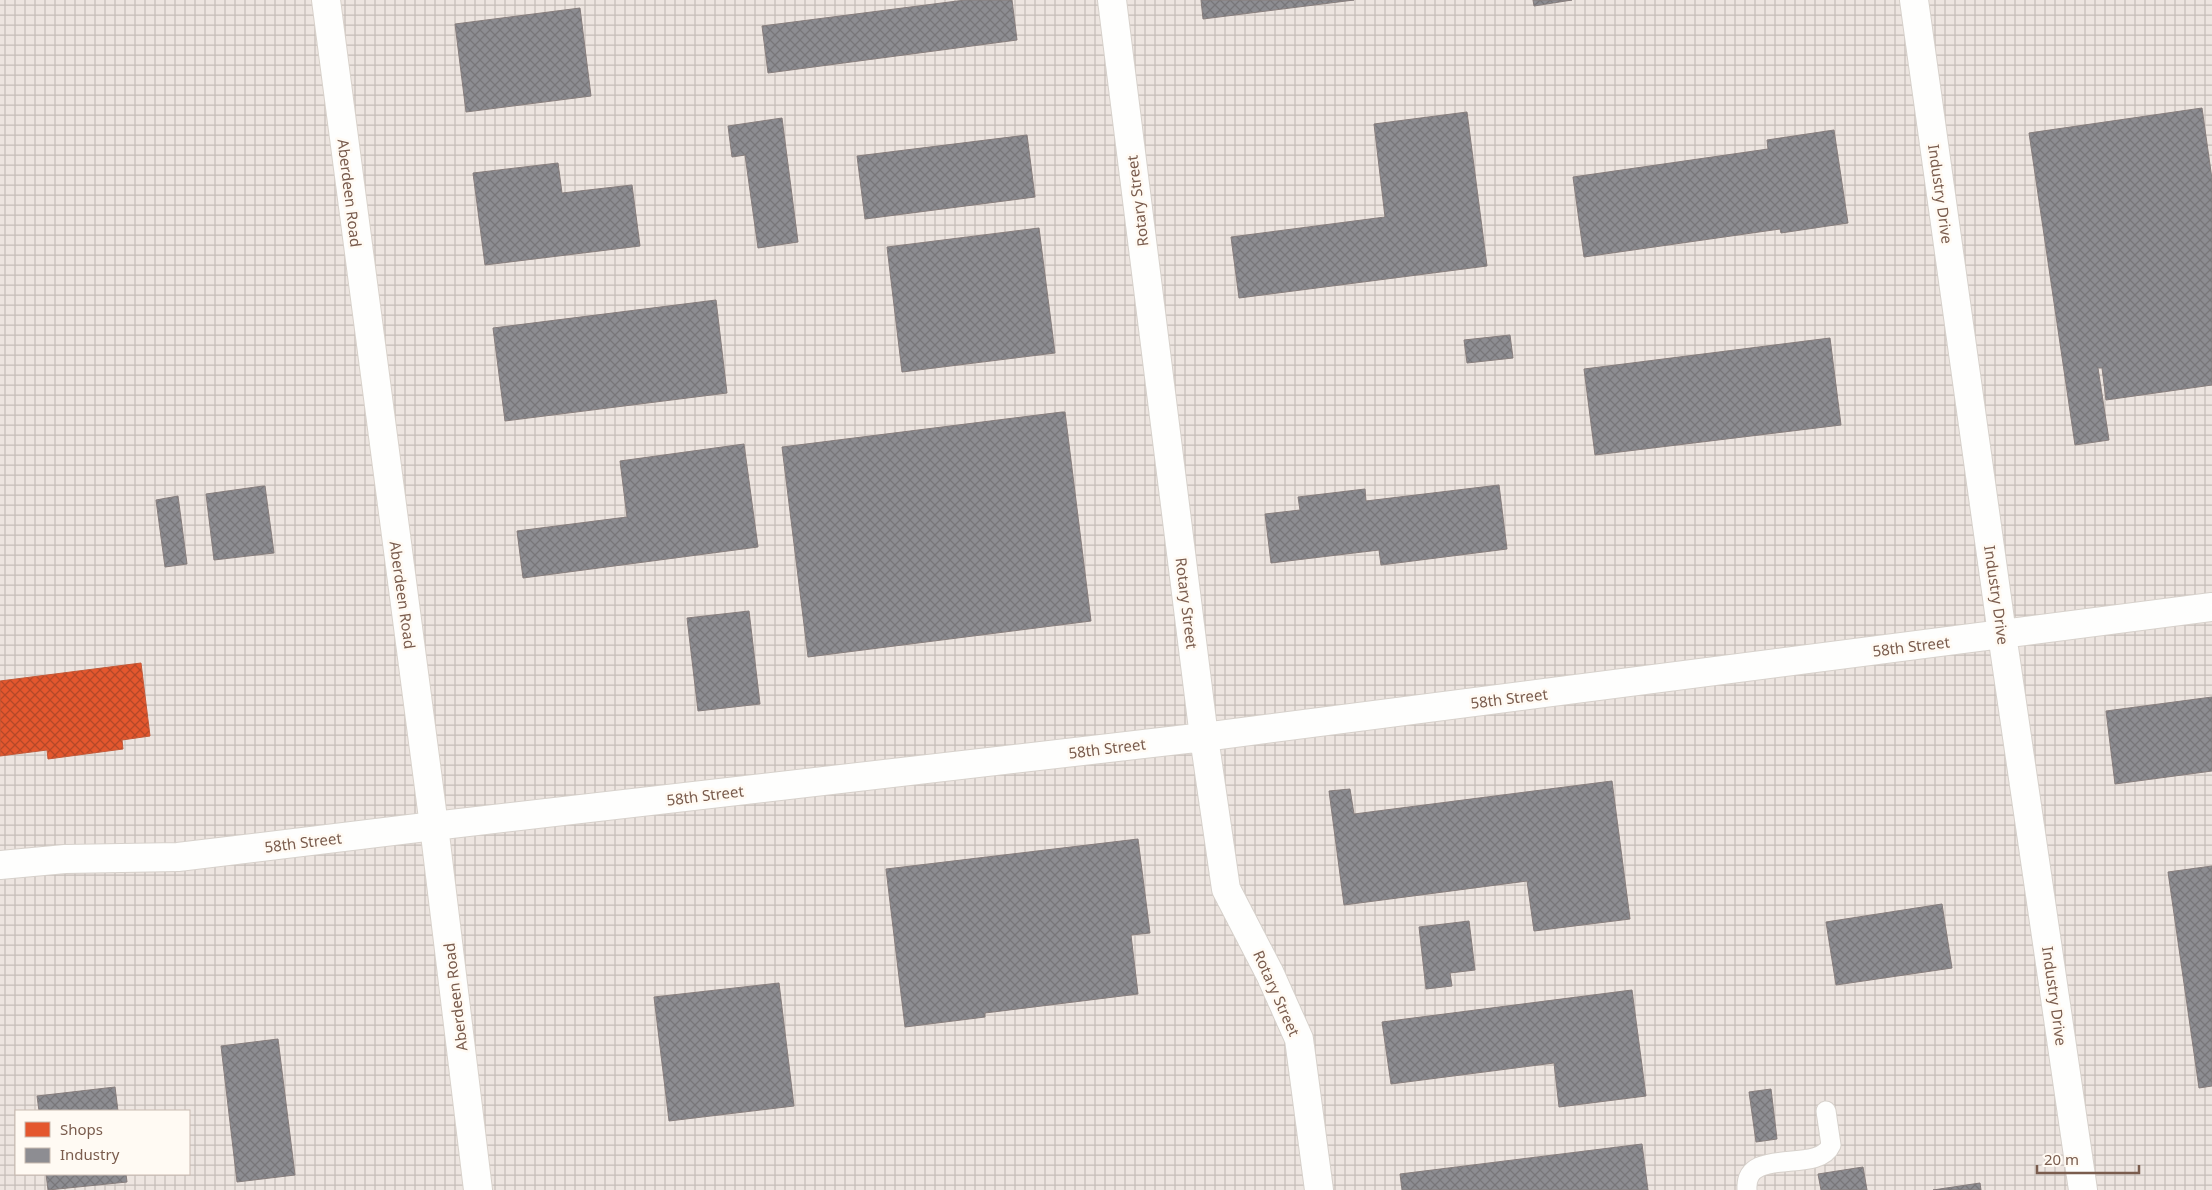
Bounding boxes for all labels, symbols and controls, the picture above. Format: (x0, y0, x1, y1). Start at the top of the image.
street label: Aberdeen Road (333, 138, 367, 248)
street label: Industry Drive (1924, 143, 1958, 245)
street label: Rotary Street (1121, 154, 1153, 248)
street label: Aberdeen Road (386, 540, 420, 650)
street label: Industry Drive (1980, 544, 2014, 646)
street label: Rotary Street (1171, 556, 1203, 650)
street label: 58th Street (1871, 631, 1951, 661)
street label: 58th Street (1469, 683, 1549, 713)
street label: 58th Street (1067, 733, 1147, 763)
street label: 58th Street (665, 780, 745, 810)
street label: 58th Street (263, 827, 343, 857)
street label: Aberdeen Road (438, 942, 472, 1052)
street label: Industry Drive (2038, 945, 2072, 1047)
street label: Rotary Street (1249, 947, 1305, 1040)
legend (15, 1110, 190, 1175)
text: Shops (60, 1119, 103, 1139)
scale bar (2037, 1142, 2140, 1174)
text: Industry (60, 1144, 120, 1164)
text: 20 m (2044, 1149, 2079, 1169)

